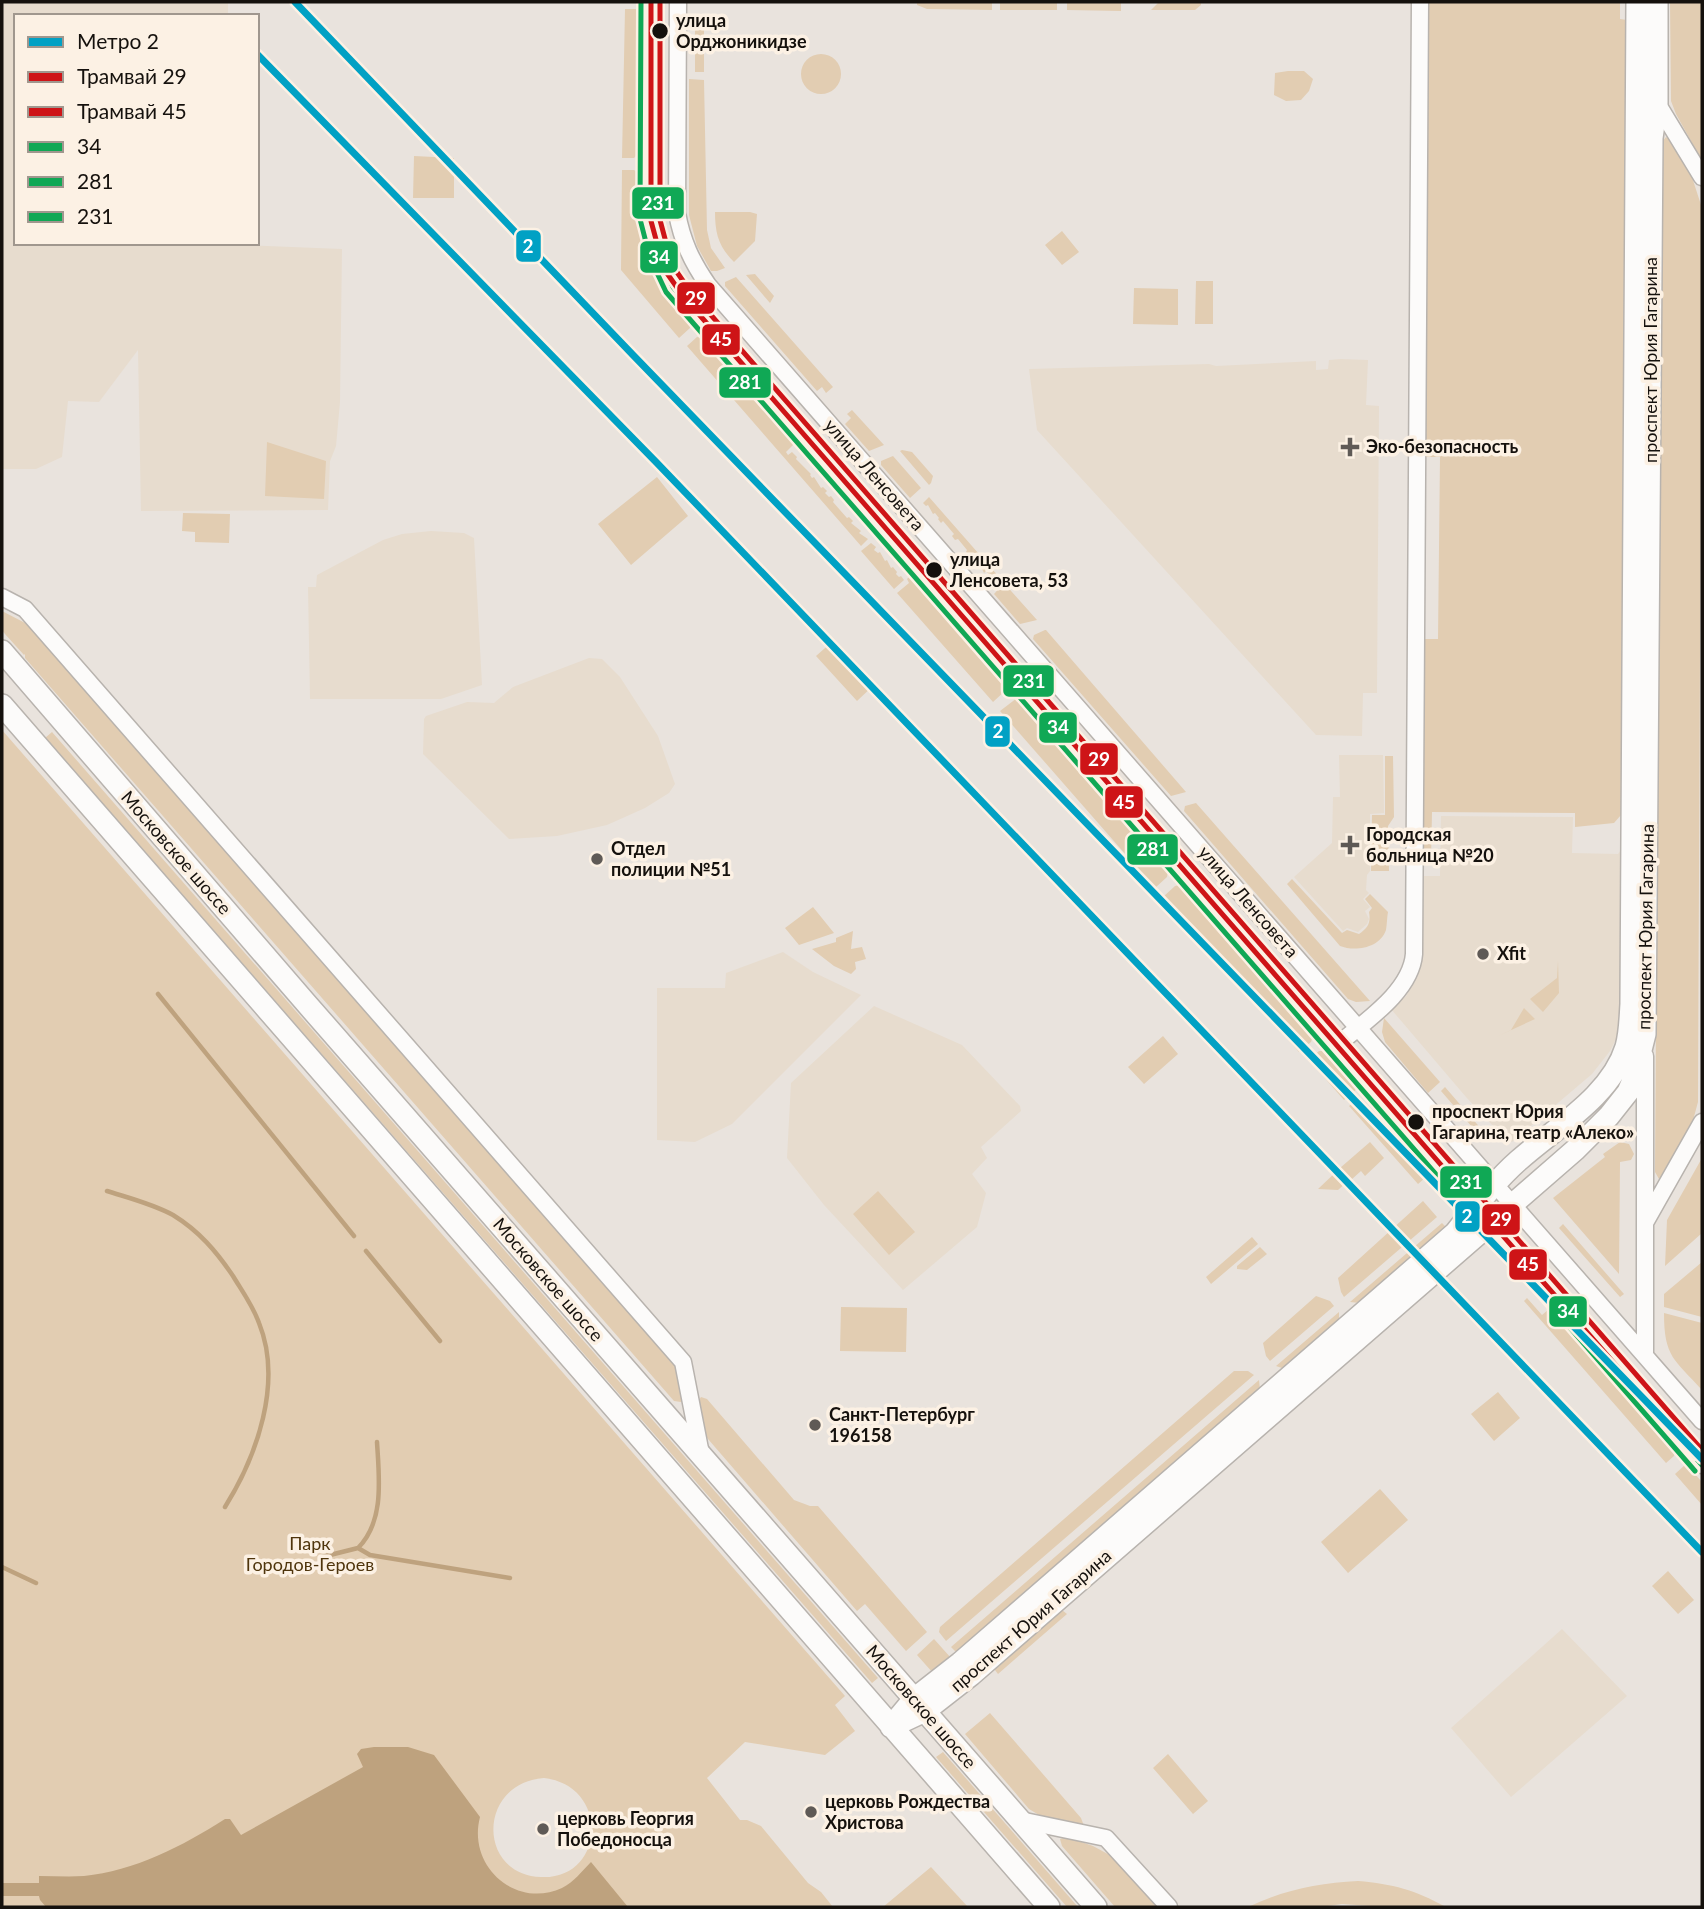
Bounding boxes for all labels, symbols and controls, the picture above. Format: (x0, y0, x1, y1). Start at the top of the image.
place label: улица Орджоникидзе (676, 9, 807, 52)
legend (14, 14, 259, 245)
marker: улица Орджоникидзе (650, 21, 670, 41)
text: Метро 2 (77, 28, 159, 53)
text: Трамвай 29 (77, 63, 187, 88)
text: Трамвай 45 (77, 98, 187, 123)
text: 34 (77, 133, 101, 158)
text: 281 (77, 168, 114, 193)
line badge: 231 (631, 186, 685, 220)
text: 231 (641, 191, 675, 214)
text: 231 (77, 203, 114, 228)
line badge: 2 (515, 229, 542, 263)
text: 2 (522, 234, 534, 257)
line badge: 34 (639, 240, 679, 274)
text: 34 (648, 245, 670, 268)
street label: проспект Юрия Гагарина (1639, 257, 1661, 463)
line badge: 29 (676, 281, 716, 315)
text: 29 (685, 286, 707, 309)
line badge: 45 (701, 323, 741, 356)
text: 45 (710, 327, 732, 350)
line badge: 281 (718, 366, 772, 399)
text: 281 (728, 370, 762, 393)
street label: улица Ленсовета (820, 414, 929, 535)
place label: Эко-безопасность (1366, 435, 1519, 457)
marker: Эко-безопасность (1340, 437, 1360, 457)
place label: улица Ленсовета, 53 (949, 548, 1068, 591)
marker: улица Ленсовета, 53 (924, 560, 944, 580)
line badge: 231 (1002, 664, 1055, 698)
text: 231 (1012, 669, 1046, 692)
line badge: 34 (1038, 711, 1078, 744)
line badge: 2 (984, 715, 1011, 748)
text: 34 (1047, 715, 1069, 738)
text: 2 (992, 719, 1004, 742)
line badge: 29 (1079, 742, 1119, 776)
text: 29 (1088, 747, 1110, 770)
line badge: 45 (1104, 785, 1144, 819)
street label: Московское шоссе (117, 786, 236, 919)
text: 45 (1113, 790, 1135, 813)
place label: Городская больница №20 (1366, 823, 1494, 866)
street label: проспект Юрия Гагарина (1632, 824, 1658, 1030)
line badge: 281 (1126, 833, 1179, 866)
marker: Городская больница №20 (1340, 835, 1360, 855)
place label: Отдел полиции №51 (611, 837, 731, 880)
text: 281 (1136, 837, 1170, 860)
street label: улица Ленсовета (1194, 841, 1303, 962)
marker: Отдел полиции №51 (589, 851, 605, 867)
place label: Xfit (1497, 942, 1526, 964)
marker: Xfit (1475, 946, 1491, 962)
place label: проспект Юрия Гагарина, театр «Алеко» (1432, 1100, 1634, 1143)
marker: проспект Юрия Гагарина, театр «Алеко» (1406, 1112, 1426, 1132)
line badge: 231 (1439, 1165, 1493, 1199)
text: 231 (1449, 1170, 1483, 1193)
line badge: 2 (1454, 1200, 1481, 1233)
line badge: 29 (1481, 1203, 1521, 1236)
text: 2 (1461, 1204, 1473, 1227)
text: 29 (1490, 1207, 1512, 1230)
street label: Московское шоссе (489, 1213, 608, 1346)
line badge: 45 (1508, 1248, 1548, 1281)
text: 45 (1517, 1252, 1539, 1275)
line badge: 34 (1548, 1295, 1588, 1328)
text: 34 (1557, 1299, 1579, 1322)
place label: Санкт-Петербург 196158 (829, 1403, 975, 1446)
marker: Санкт-Петербург 196158 (807, 1417, 823, 1433)
park label: Парк Городов-Героев (246, 1532, 374, 1575)
street label: проспект Юрия Гагарина (945, 1544, 1115, 1696)
street label: Московское шоссе (862, 1640, 981, 1773)
place label: церковь Рождества Христова (825, 1790, 990, 1833)
marker: церковь Рождества Христова (803, 1804, 819, 1820)
place label: церковь Георгия Победоносца (557, 1807, 694, 1850)
marker: церковь Георгия Победоносца (535, 1821, 551, 1837)

